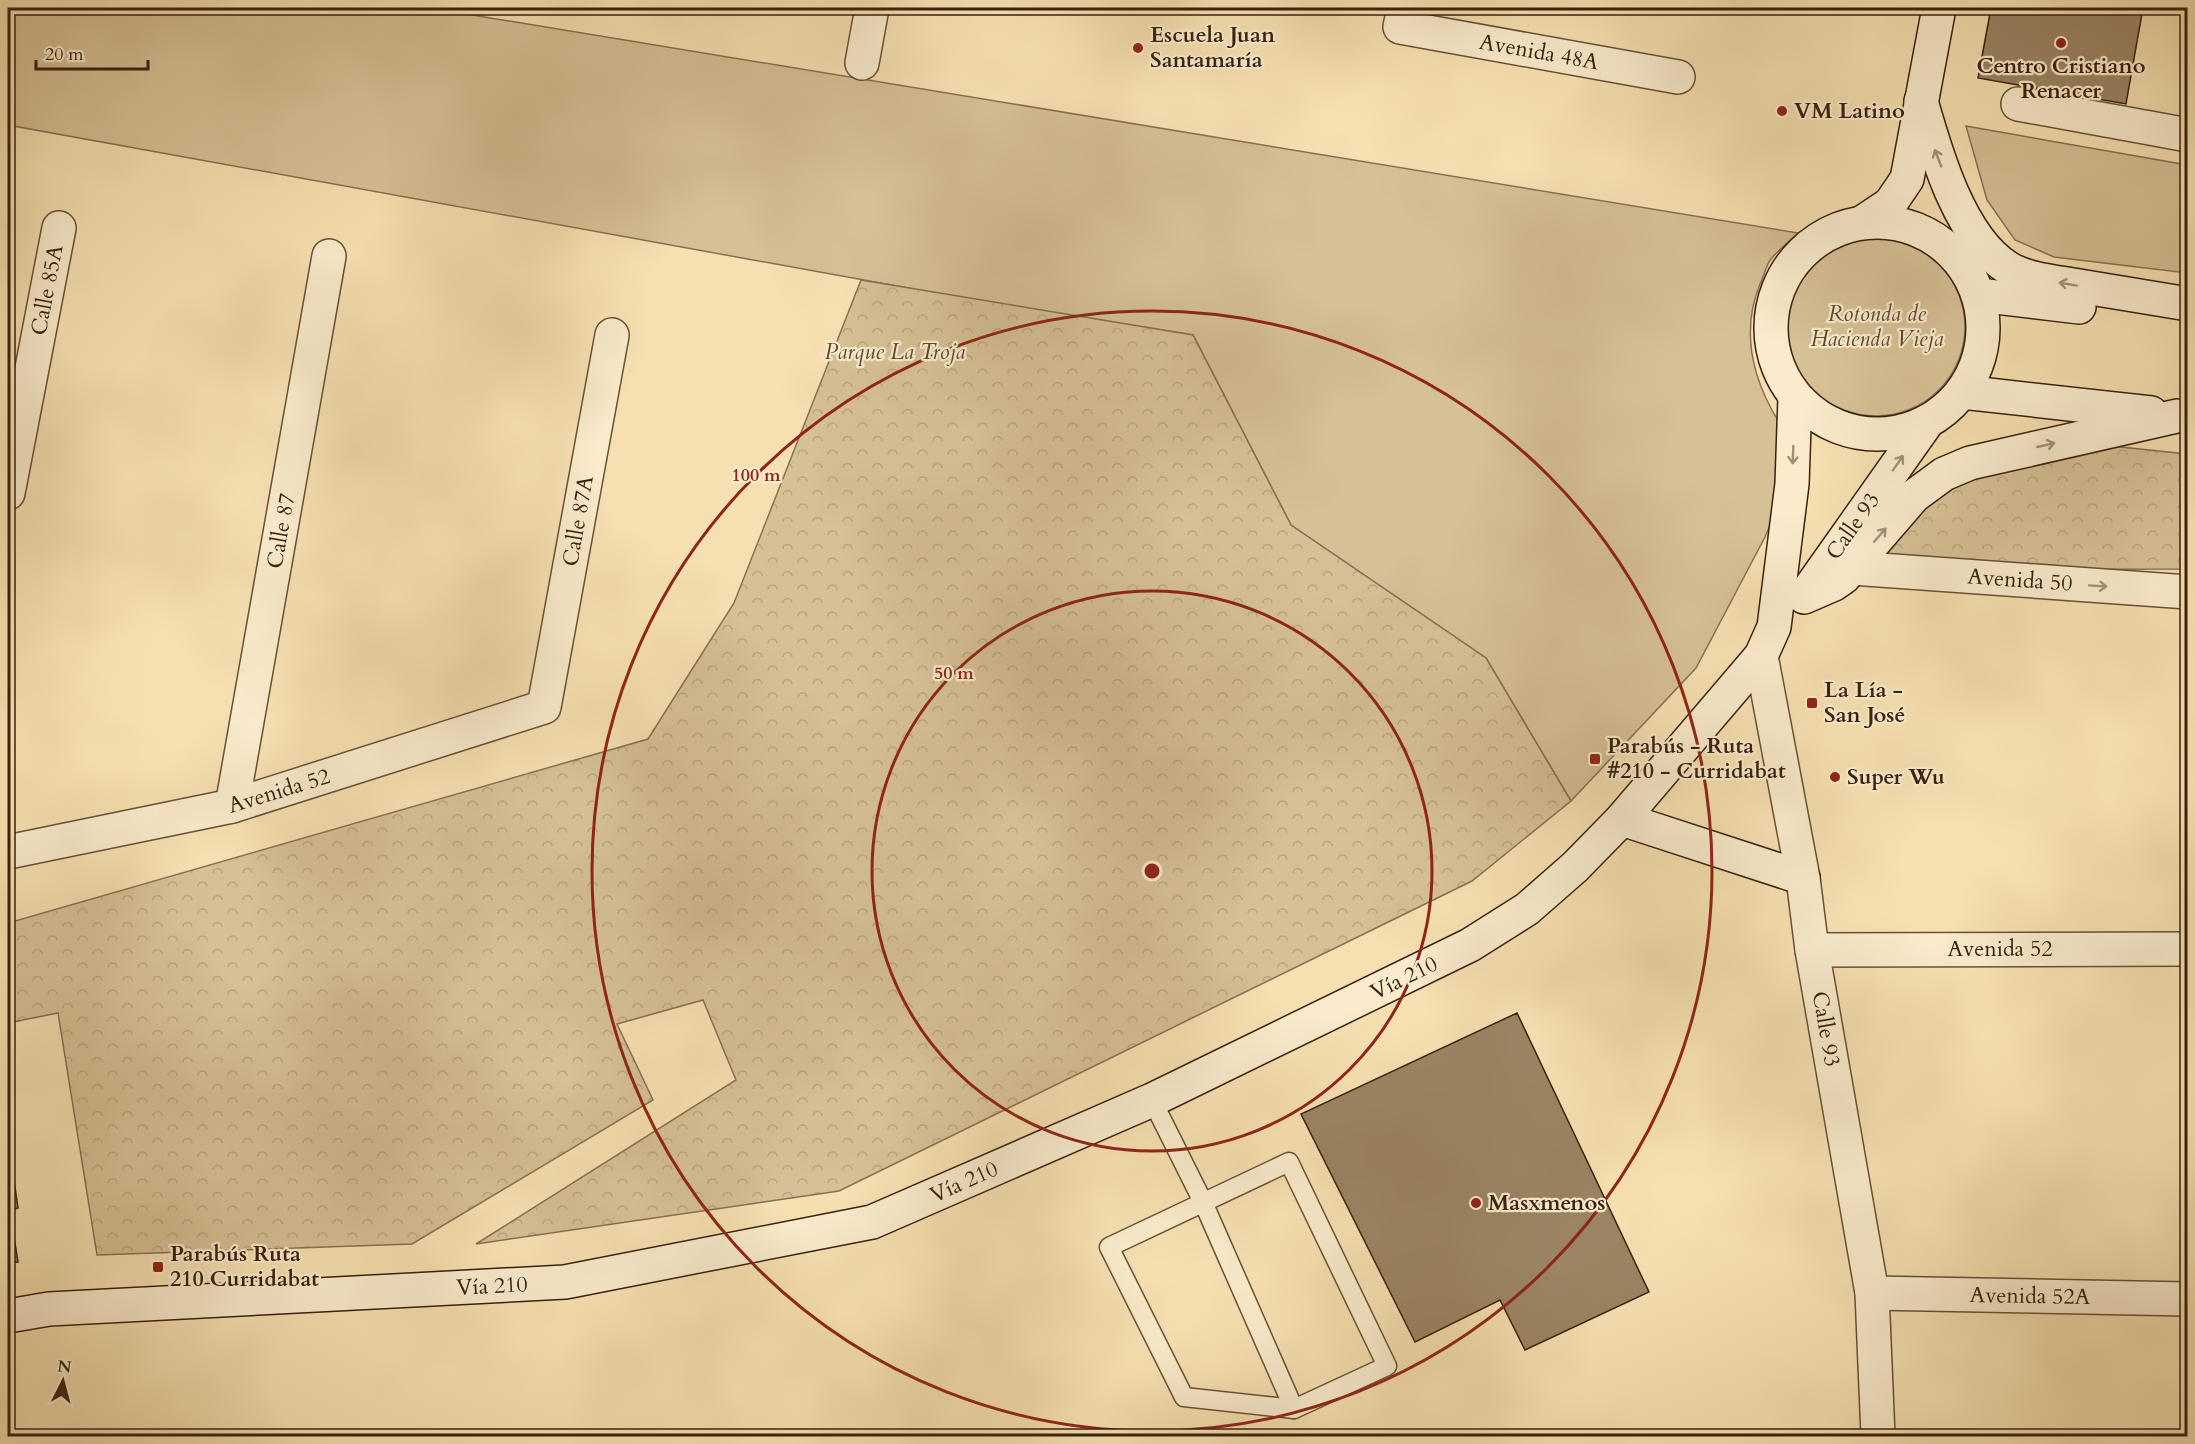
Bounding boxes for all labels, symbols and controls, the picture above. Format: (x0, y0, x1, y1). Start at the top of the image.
place label: Escuela Juan Santamaría (1150, 20, 1275, 75)
street label: Avenida 48A (1477, 27, 1601, 77)
scale bar (36, 33, 148, 71)
marker: Centro Cristiano Renacer (2054, 36, 2068, 50)
marker: Escuela Juan Santamaría (1131, 41, 1145, 55)
text: 20 m (45, 42, 84, 67)
place label: Centro Cristiano Renacer (1976, 51, 2146, 106)
place label: VM Latino (1794, 96, 1905, 126)
marker: VM Latino (1775, 104, 1789, 118)
one-way arrow (1932, 149, 1943, 168)
street label: Calle 85A (24, 242, 71, 338)
one-way arrow (2058, 278, 2078, 289)
park label: Rotonda de Hacienda Vieja (1810, 299, 1944, 354)
park label: Parque La Troja (825, 337, 966, 367)
one-way arrow (2036, 439, 2055, 450)
one-way arrow (1788, 445, 1799, 465)
one-way arrow (1892, 455, 1904, 471)
text: 100 m (731, 463, 781, 488)
street label: Calle 87A (555, 473, 601, 569)
street label: Calle 93 (1819, 486, 1887, 566)
street label: Calle 87 (260, 491, 302, 571)
one-way arrow (1874, 527, 1887, 543)
street label: Avenida 50 (1967, 561, 2073, 599)
one-way arrow (2088, 580, 2108, 591)
text: 50 m (934, 661, 974, 686)
place label: La Lía - San José (1824, 675, 1905, 730)
marker: La Lía - San José (1805, 696, 1819, 710)
place label: Parabús - Ruta #210 - Curridabat (1607, 731, 1786, 786)
marker: Parabús - Ruta #210 - Curridabat (1588, 752, 1602, 766)
street label: Avenida 52 (224, 761, 334, 821)
place label: Super Wu (1847, 762, 1945, 792)
marker: Super Wu (1828, 770, 1842, 784)
centre of rings (1142, 861, 1162, 881)
street label: Avenida 52 (1947, 934, 2053, 964)
street label: Vía 210 (1365, 949, 1443, 1007)
street label: Calle 93 (1805, 989, 1847, 1069)
street label: Vía 210 (925, 1154, 1003, 1210)
place label: Masxmenos (1488, 1188, 1605, 1218)
marker: Masxmenos (1469, 1196, 1483, 1210)
place label: Parabús Ruta 210 Curridabat (170, 1239, 319, 1294)
marker: Parabús Ruta 210 Curridabat (151, 1260, 165, 1274)
street label: Vía 210 (455, 1269, 529, 1303)
street label: Avenida 52A (1969, 1280, 2091, 1312)
north arrow (33, 1351, 93, 1411)
text: N (56, 1355, 73, 1379)

